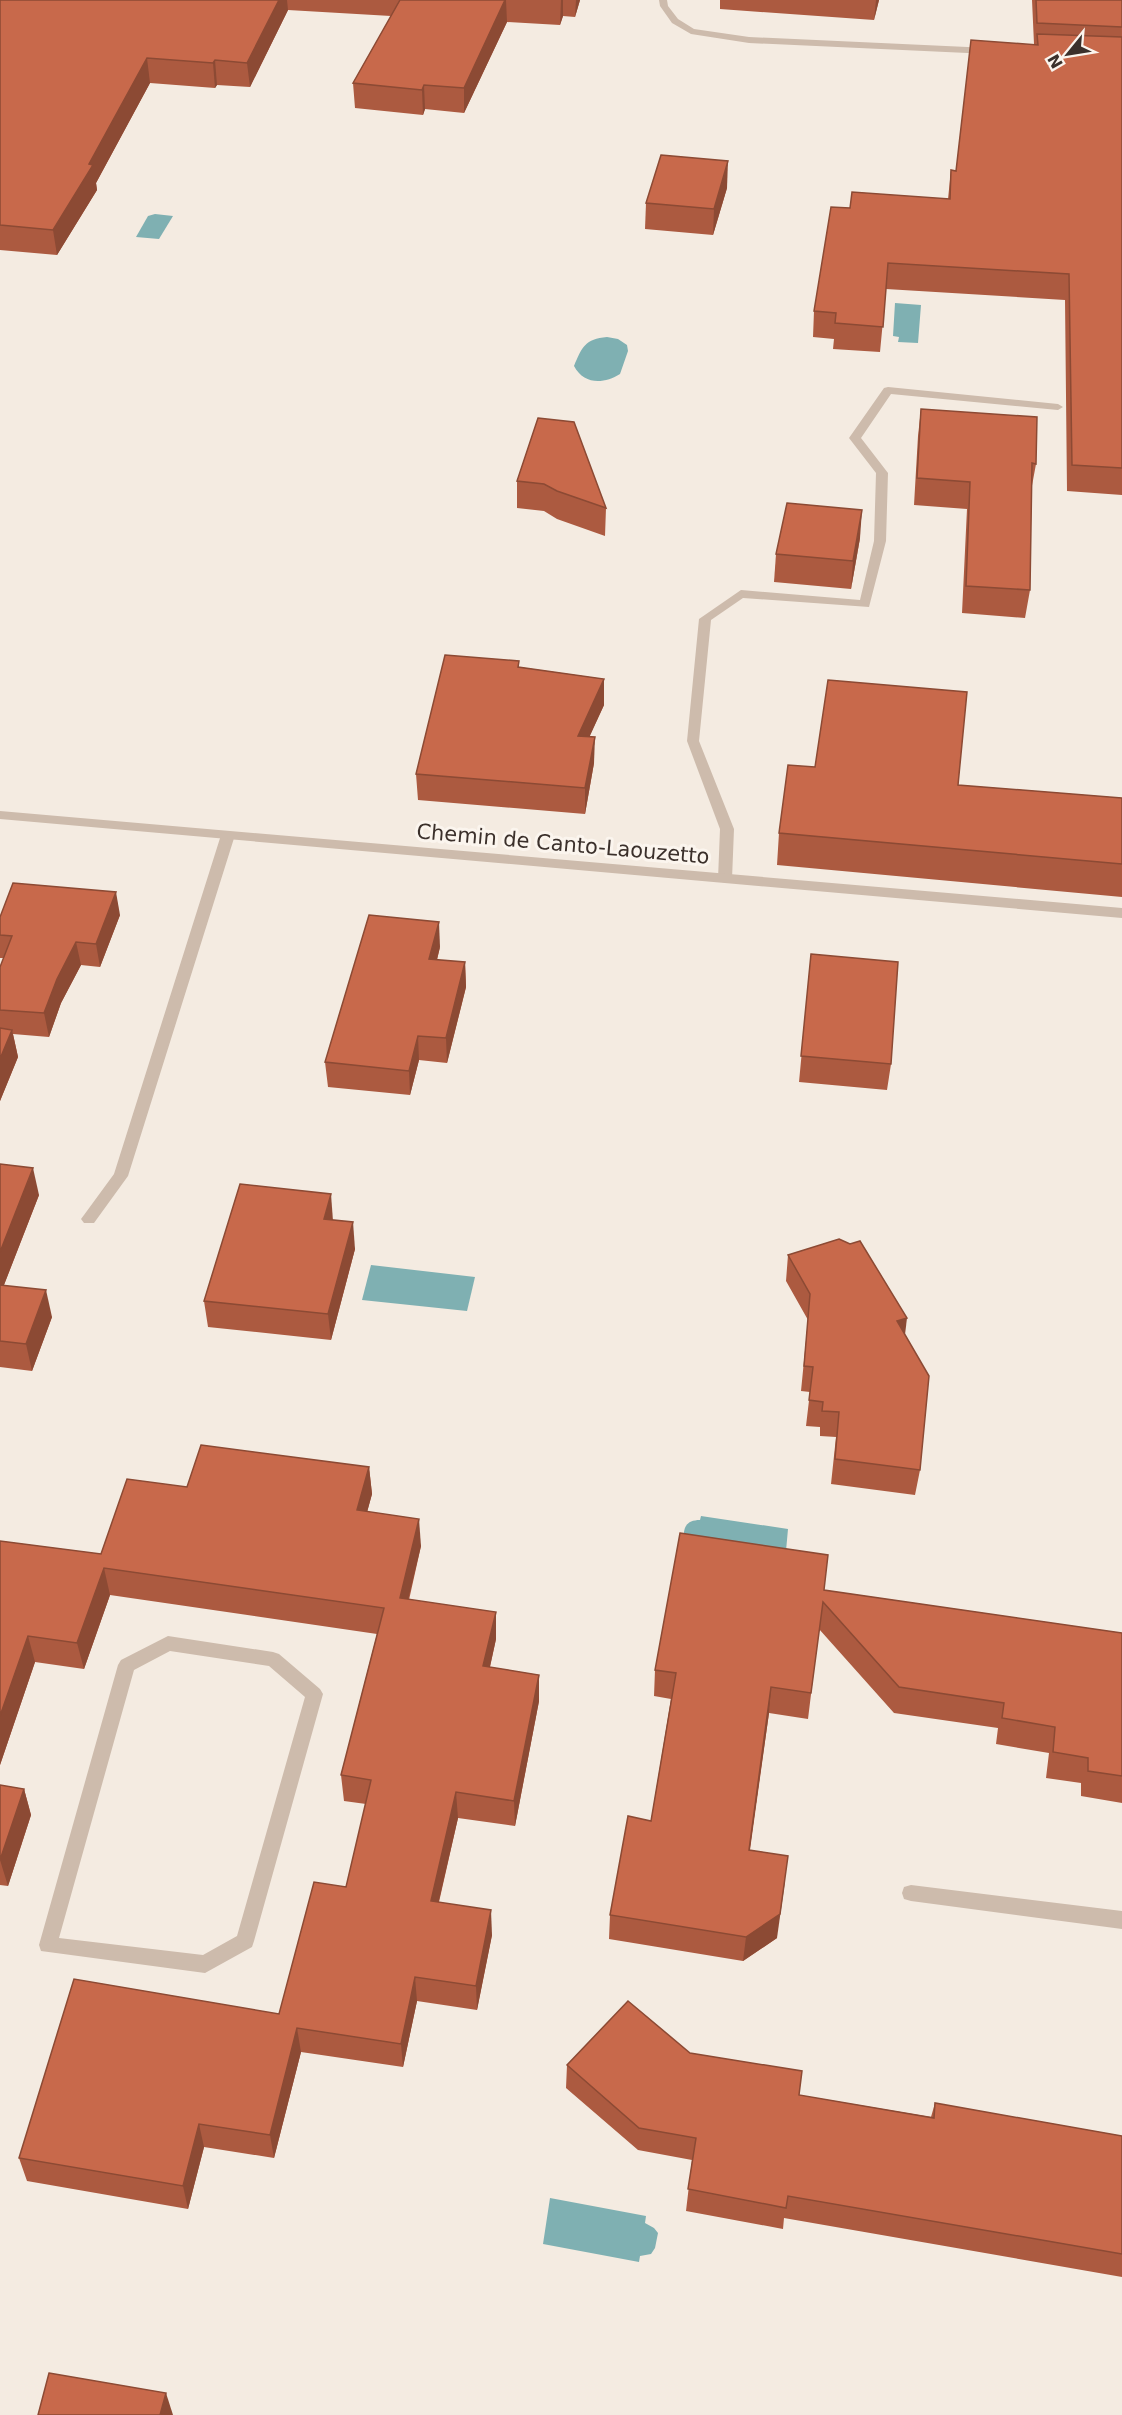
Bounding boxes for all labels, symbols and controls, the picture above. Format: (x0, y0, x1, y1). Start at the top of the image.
north arrow (1038, 24, 1098, 84)
text: N (1044, 51, 1067, 72)
street label: Chemin de Canto-Laouzetto (416, 819, 710, 869)

